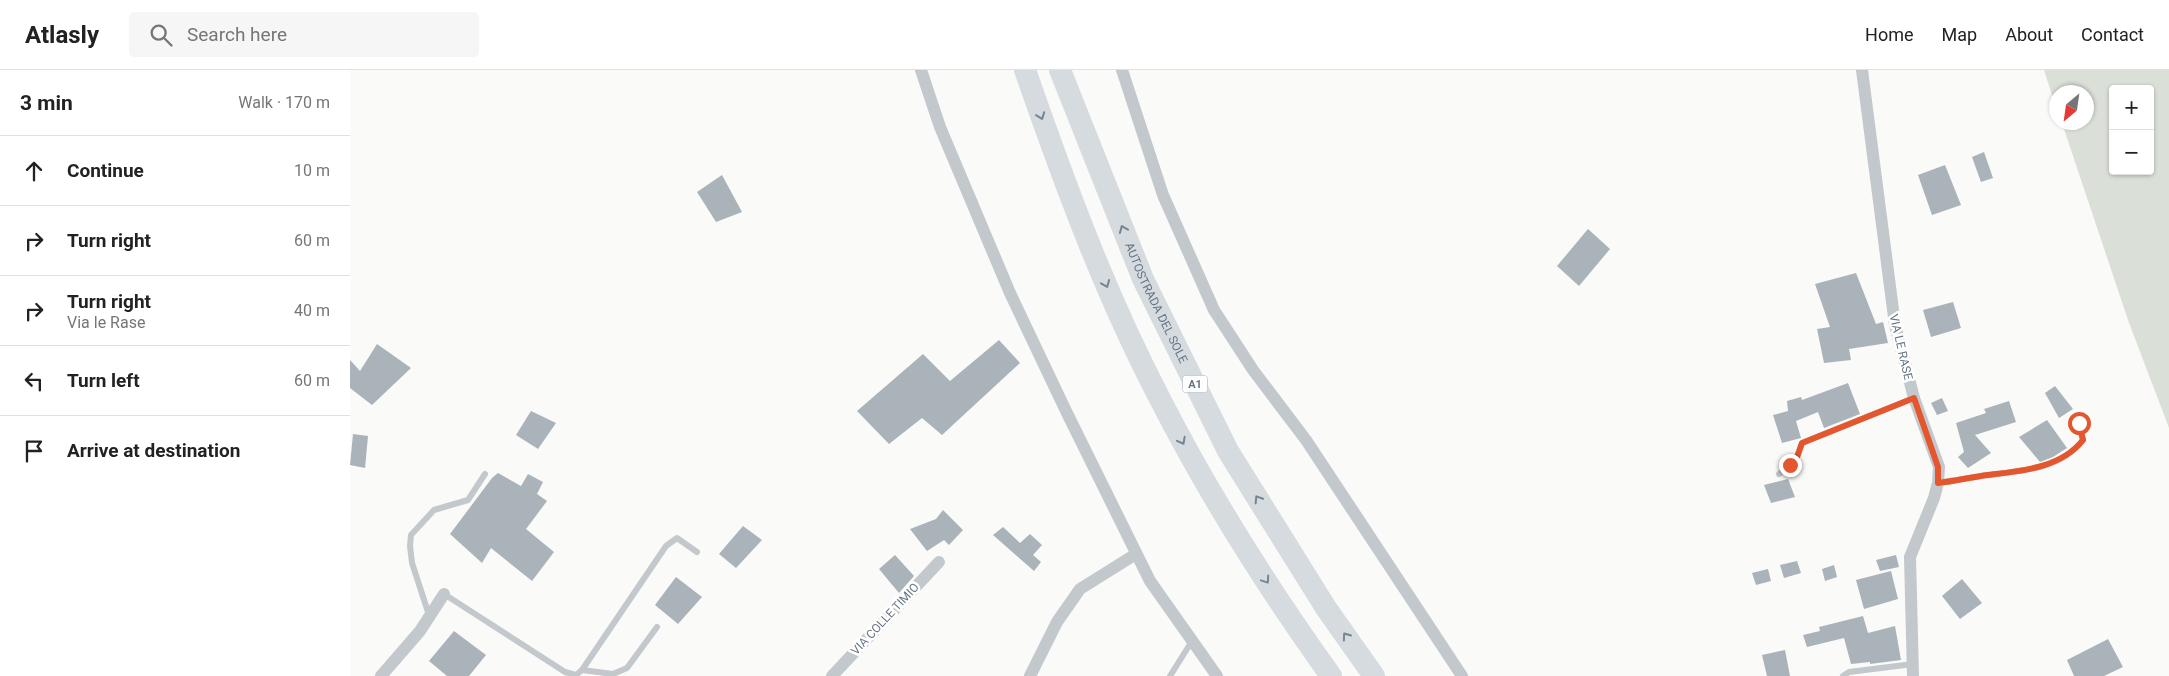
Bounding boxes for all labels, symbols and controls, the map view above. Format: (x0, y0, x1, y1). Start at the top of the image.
search box (129, 12, 479, 57)
text: Atlasly (25, 21, 99, 49)
icon: search (147, 21, 175, 49)
text: Search here (187, 23, 287, 46)
text: Home (1865, 24, 1914, 45)
text: Map (1942, 24, 1977, 45)
text: About (2005, 24, 2053, 45)
text: Contact (2081, 24, 2144, 45)
north arrow (2049, 85, 2094, 130)
map controls (2109, 85, 2154, 175)
button: + (2109, 85, 2154, 130)
text: 3 min (20, 91, 73, 115)
text: Walk · 170 m (238, 93, 330, 112)
one-way arrow (1035, 111, 1045, 120)
button: − (2109, 130, 2154, 175)
icon: ahead (20, 157, 48, 185)
text: Continue (67, 159, 144, 182)
text: 10 m (294, 161, 330, 180)
one-way arrow (1119, 225, 1129, 234)
icon: right (20, 227, 48, 255)
text: Turn right (67, 229, 151, 252)
text: 60 m (294, 231, 330, 250)
street label: AUTOSTRADA DEL SOLE (1122, 240, 1191, 366)
one-way arrow (1100, 279, 1111, 288)
text: Turn right (67, 290, 151, 313)
icon: right (20, 297, 48, 325)
text: 40 m (294, 301, 330, 320)
text: Via le Rase (67, 313, 145, 332)
street label: VIA LE RASE (1887, 313, 1915, 382)
icon: left (20, 367, 48, 395)
text: Turn left (67, 369, 140, 392)
text: 60 m (294, 371, 330, 390)
road number: A1 (1182, 376, 1208, 392)
route start (2068, 412, 2091, 435)
one-way arrow (1176, 436, 1186, 445)
icon: arrive (20, 437, 48, 465)
text: Arrive at destination (67, 439, 240, 462)
route end (1779, 454, 1802, 477)
one-way arrow (1255, 496, 1265, 505)
one-way arrow (1260, 574, 1270, 583)
street label: VIA COLLE TIMIO (848, 580, 922, 658)
one-way arrow (1343, 632, 1352, 642)

